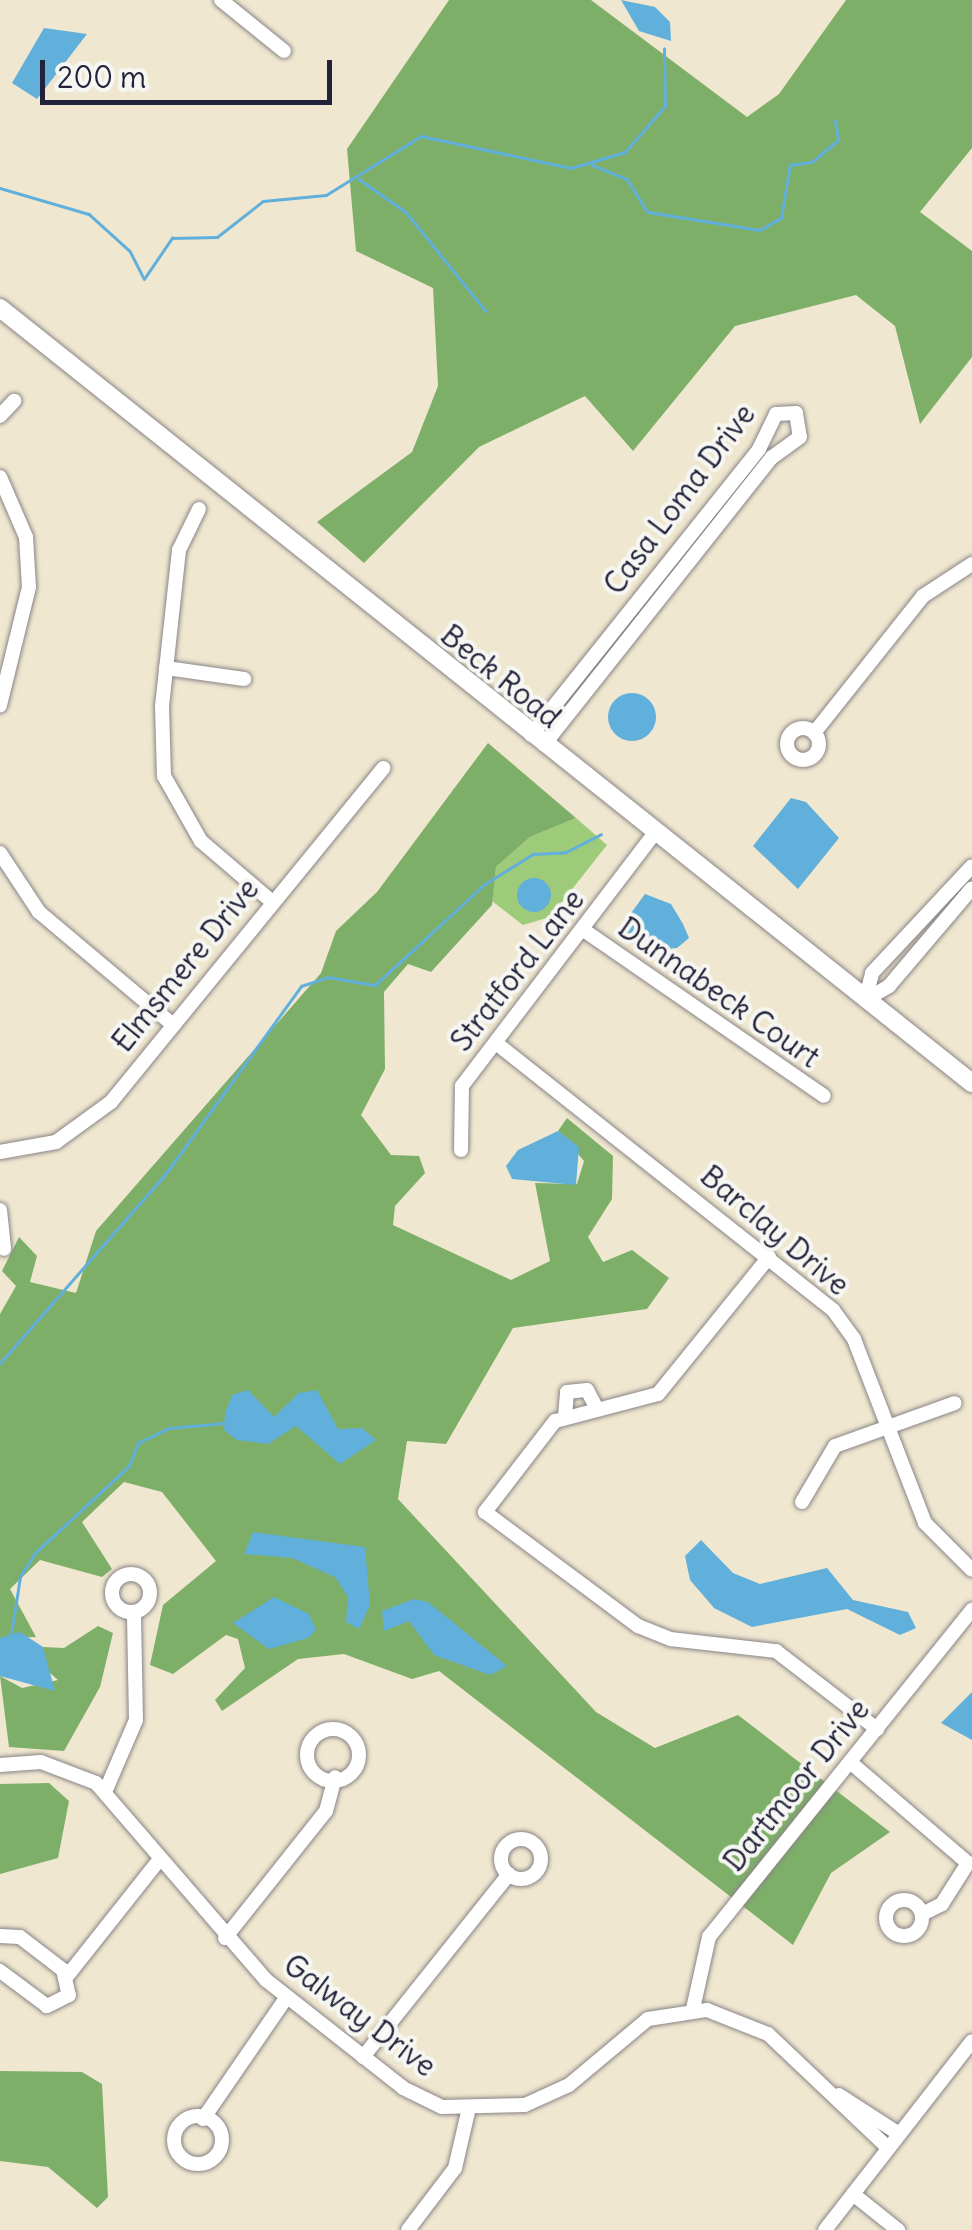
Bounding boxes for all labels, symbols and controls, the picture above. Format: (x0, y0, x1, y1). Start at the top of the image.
scale bar (45, 40, 338, 102)
text: 200 m (57, 58, 146, 96)
street label: Casa Loma Drive (596, 397, 762, 601)
street label: Beck Road (434, 617, 568, 735)
street label: Elmsmere Drive (104, 871, 266, 1059)
street label: Stratford Lane (443, 882, 591, 1058)
street label: Dunnabeck Court (611, 909, 827, 1075)
street label: Barclay Drive (693, 1157, 857, 1303)
street label: Dartmoor Drive (716, 1692, 876, 1878)
street label: Galway Drive (277, 1946, 443, 2084)

